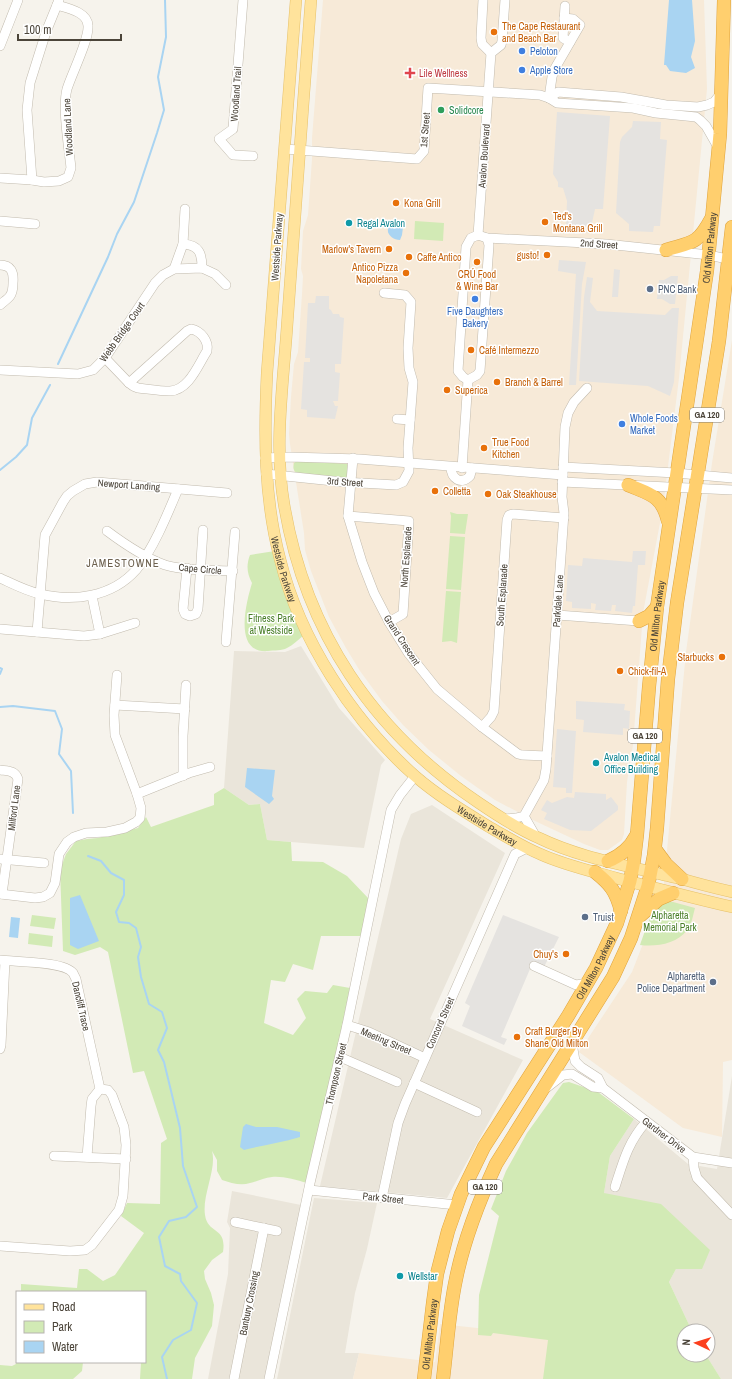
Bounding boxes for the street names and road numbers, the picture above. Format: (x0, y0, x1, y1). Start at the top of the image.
street label: Woodland Trail (228, 66, 244, 122)
street label: Woodland Lane (60, 98, 76, 156)
street label: 1st Street (417, 111, 433, 148)
street label: Avalon Boulevard (475, 124, 493, 189)
street label: Old Milton Parkway (699, 211, 719, 284)
street label: Westside Parkway (268, 212, 286, 281)
street label: 2nd Street (580, 236, 619, 252)
street label: Webb Bridge Court (97, 299, 148, 364)
road number: GA 120 (690, 408, 724, 422)
street label: 3rd Street (327, 474, 364, 490)
street label: Newport Landing (97, 476, 161, 494)
street label: North Esplanade (397, 526, 415, 588)
street label: Westside Parkway (268, 535, 300, 605)
street label: Cape Circle (178, 561, 223, 577)
street label: South Esplanade (493, 563, 511, 627)
street label: Parkdale Lane (550, 574, 566, 628)
street label: Old Milton Parkway (646, 579, 667, 652)
street label: Grand Crescent (381, 612, 424, 668)
road number: GA 120 (628, 729, 662, 743)
street label: Milford Lane (5, 784, 23, 831)
street label: Westside Parkway (455, 802, 520, 849)
street label: Old Milton Parkway (572, 932, 617, 1002)
street label: Dancliff Trace (69, 980, 93, 1032)
street label: Concord Street (423, 995, 457, 1051)
street label: Meeting Street (359, 1025, 414, 1058)
street label: Thompson Street (323, 1041, 350, 1106)
street label: Gardner Drive (639, 1114, 689, 1156)
road number: GA 120 (468, 1180, 502, 1194)
street label: Park Street (362, 1189, 405, 1207)
street label: Banbury Crossing (236, 1269, 262, 1336)
street label: Old Milton Parkway (419, 1297, 440, 1370)

